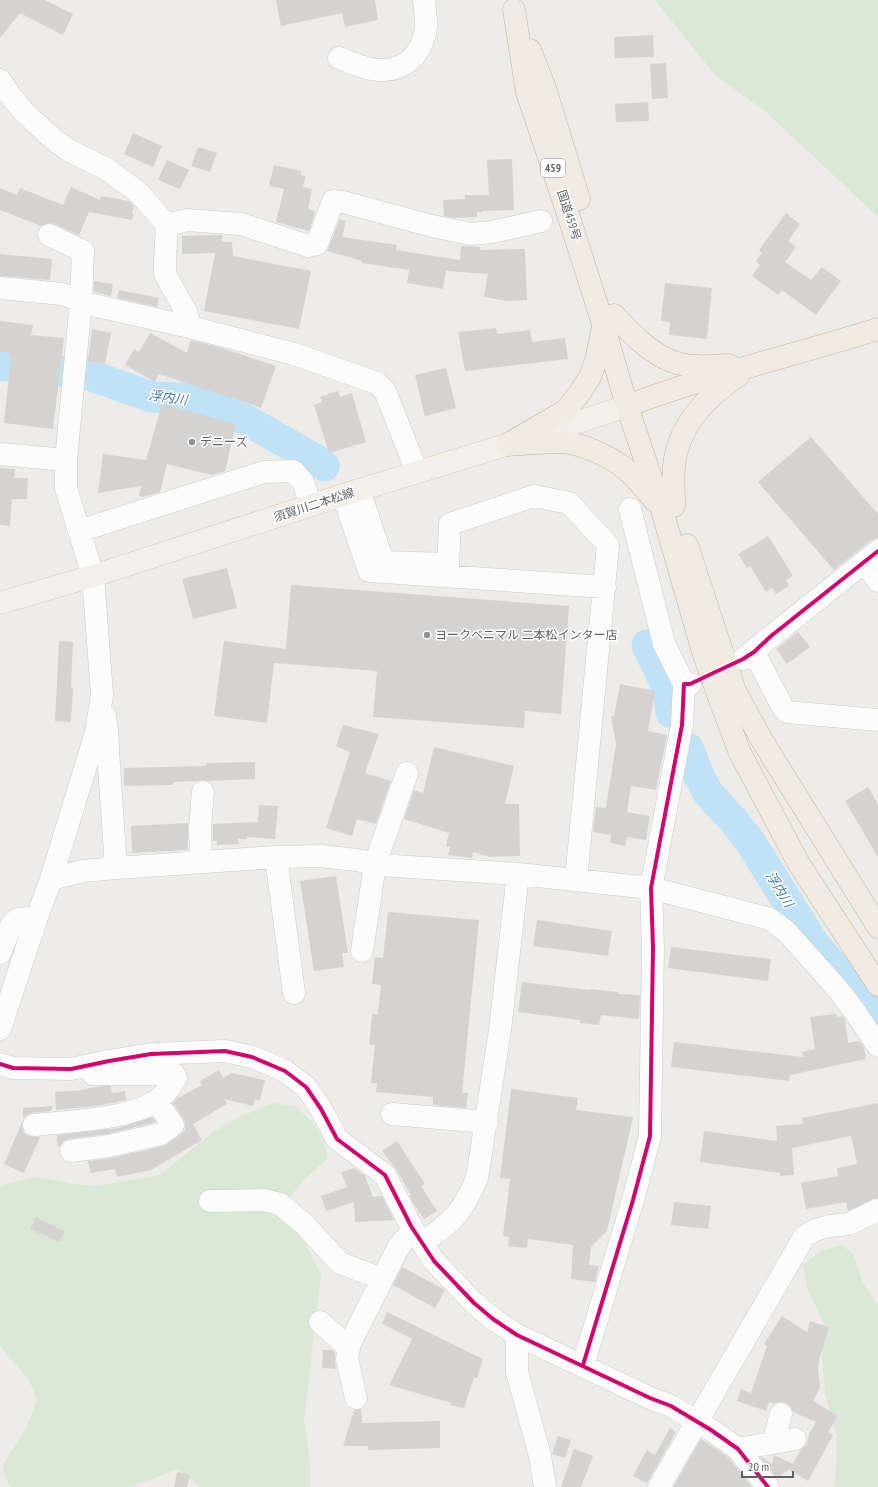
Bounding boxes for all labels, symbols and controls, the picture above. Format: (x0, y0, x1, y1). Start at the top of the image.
road number: 459 (541, 159, 565, 177)
street label: 国道459号 (554, 188, 585, 242)
water label: 浮内川 (147, 386, 190, 409)
place label: デニーズ (200, 434, 247, 449)
marker: デニーズ (187, 437, 197, 447)
street label: 須賀川二本松線 (272, 484, 356, 525)
place label: ヨークベニマル 二本松インター店 (435, 627, 618, 642)
marker: ヨークベニマル 二本松インター店 (422, 630, 432, 640)
water label: 浮内川 (762, 868, 798, 912)
scale bar (742, 1453, 793, 1479)
text: 20 m (748, 1459, 769, 1474)

